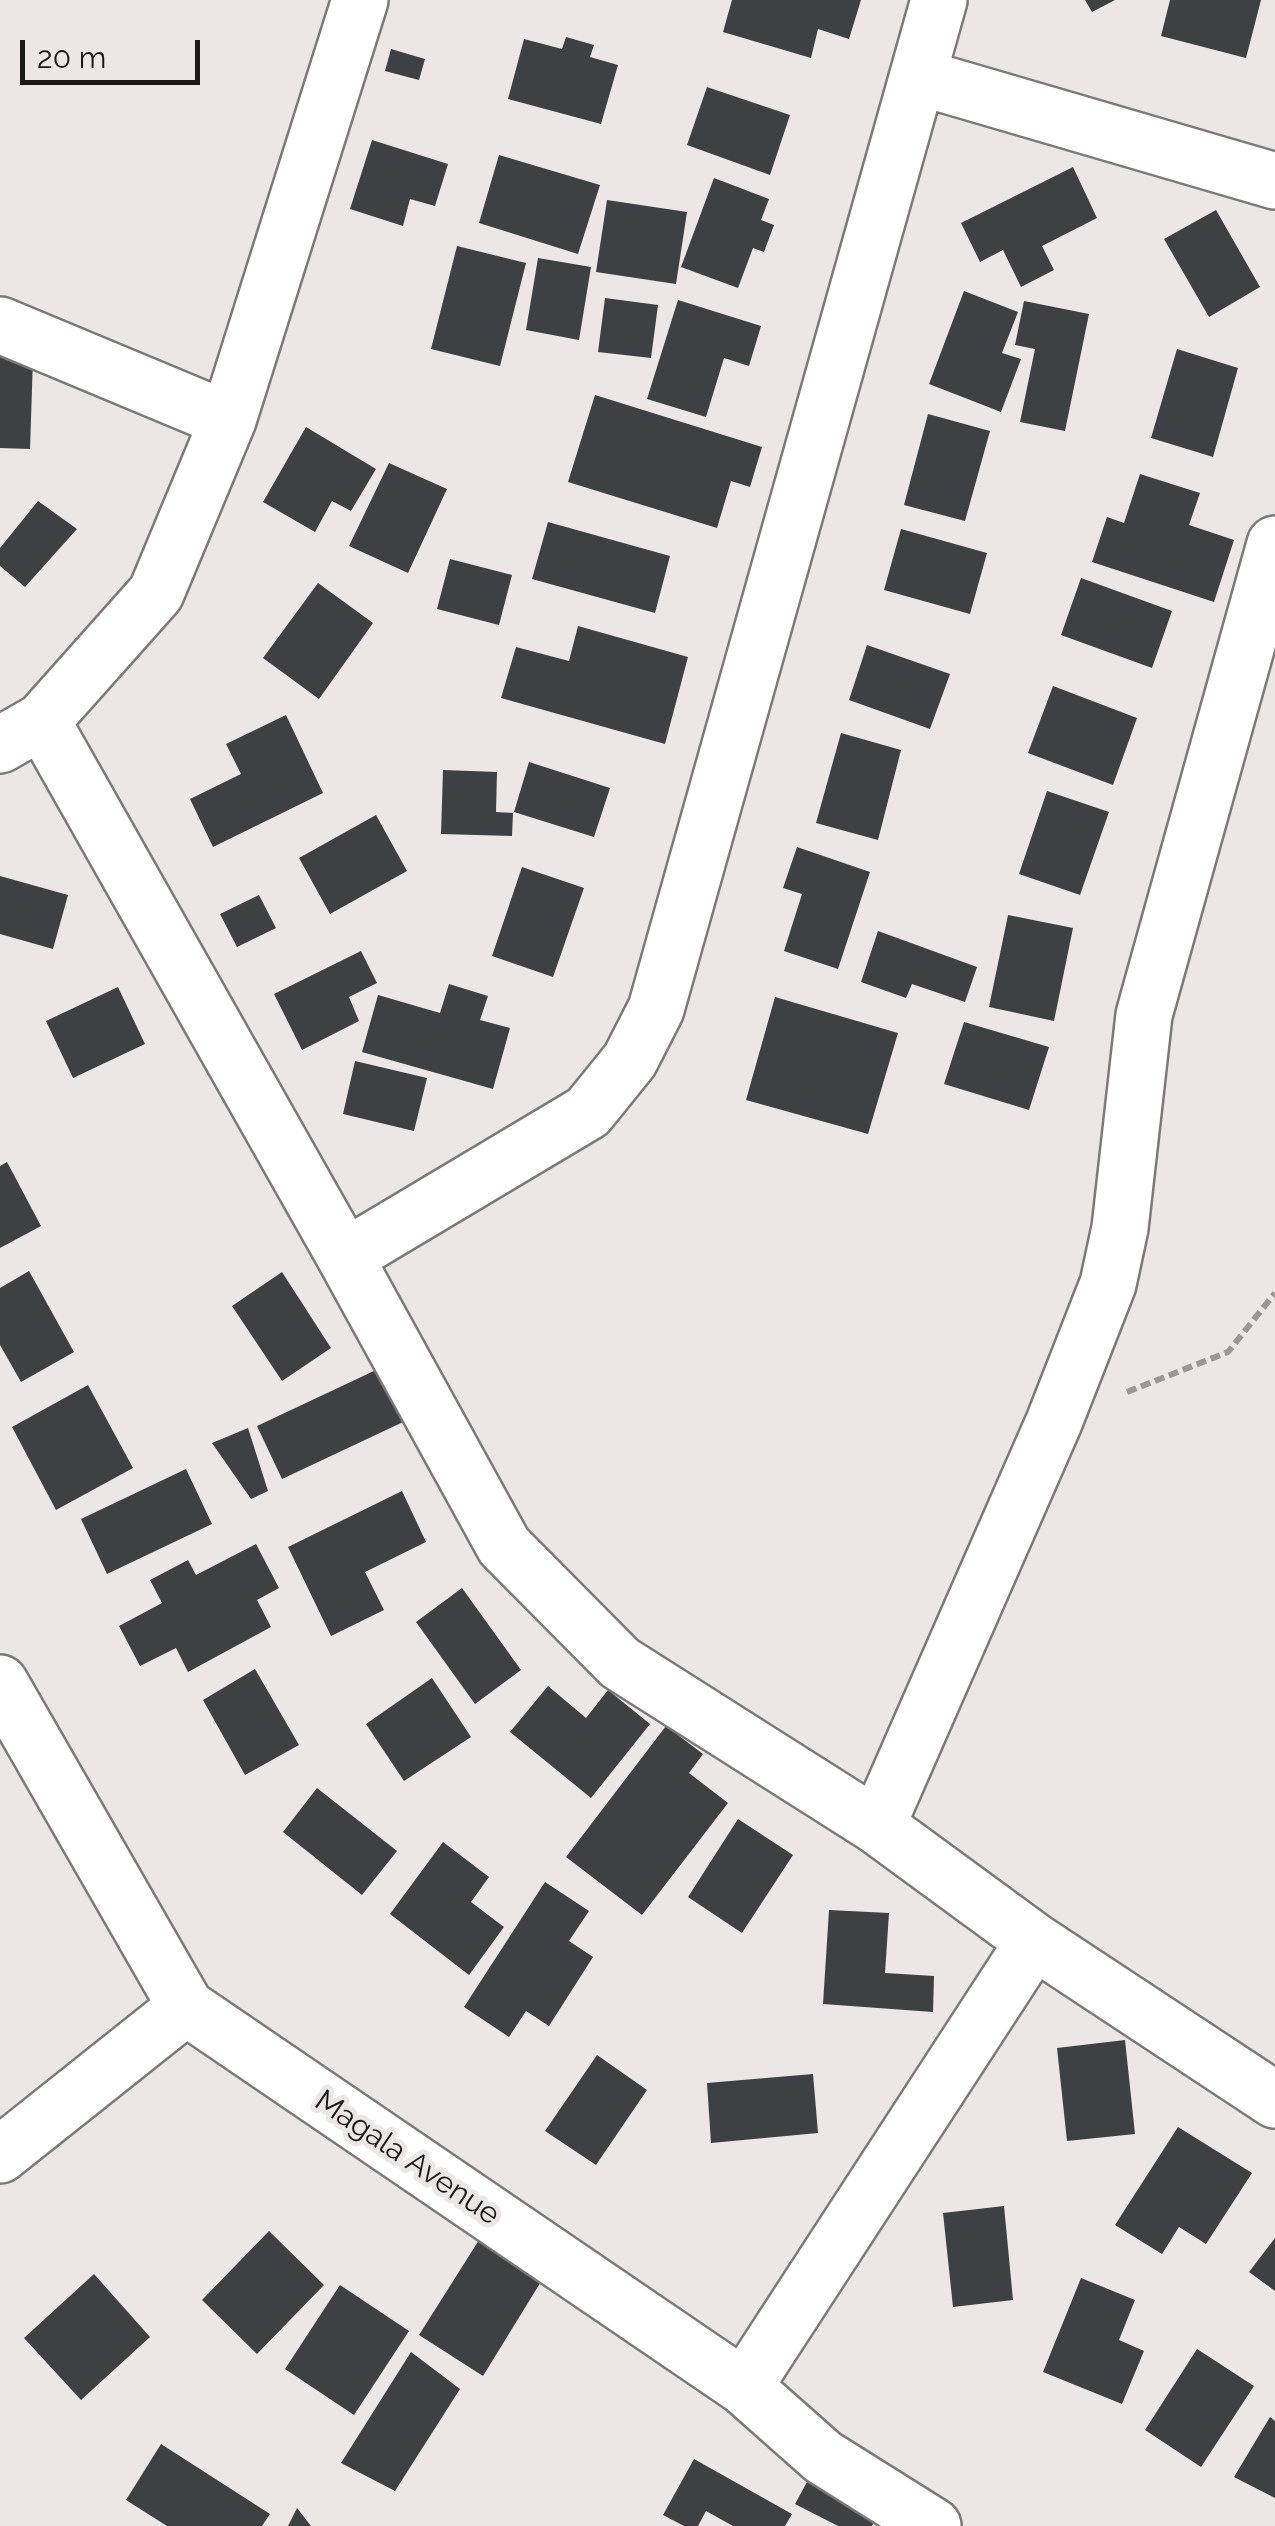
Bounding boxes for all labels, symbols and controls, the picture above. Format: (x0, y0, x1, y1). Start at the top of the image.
scale bar (25, 20, 205, 82)
text: 20 m (37, 40, 106, 75)
street label: Magala Avenue (308, 2083, 506, 2233)

